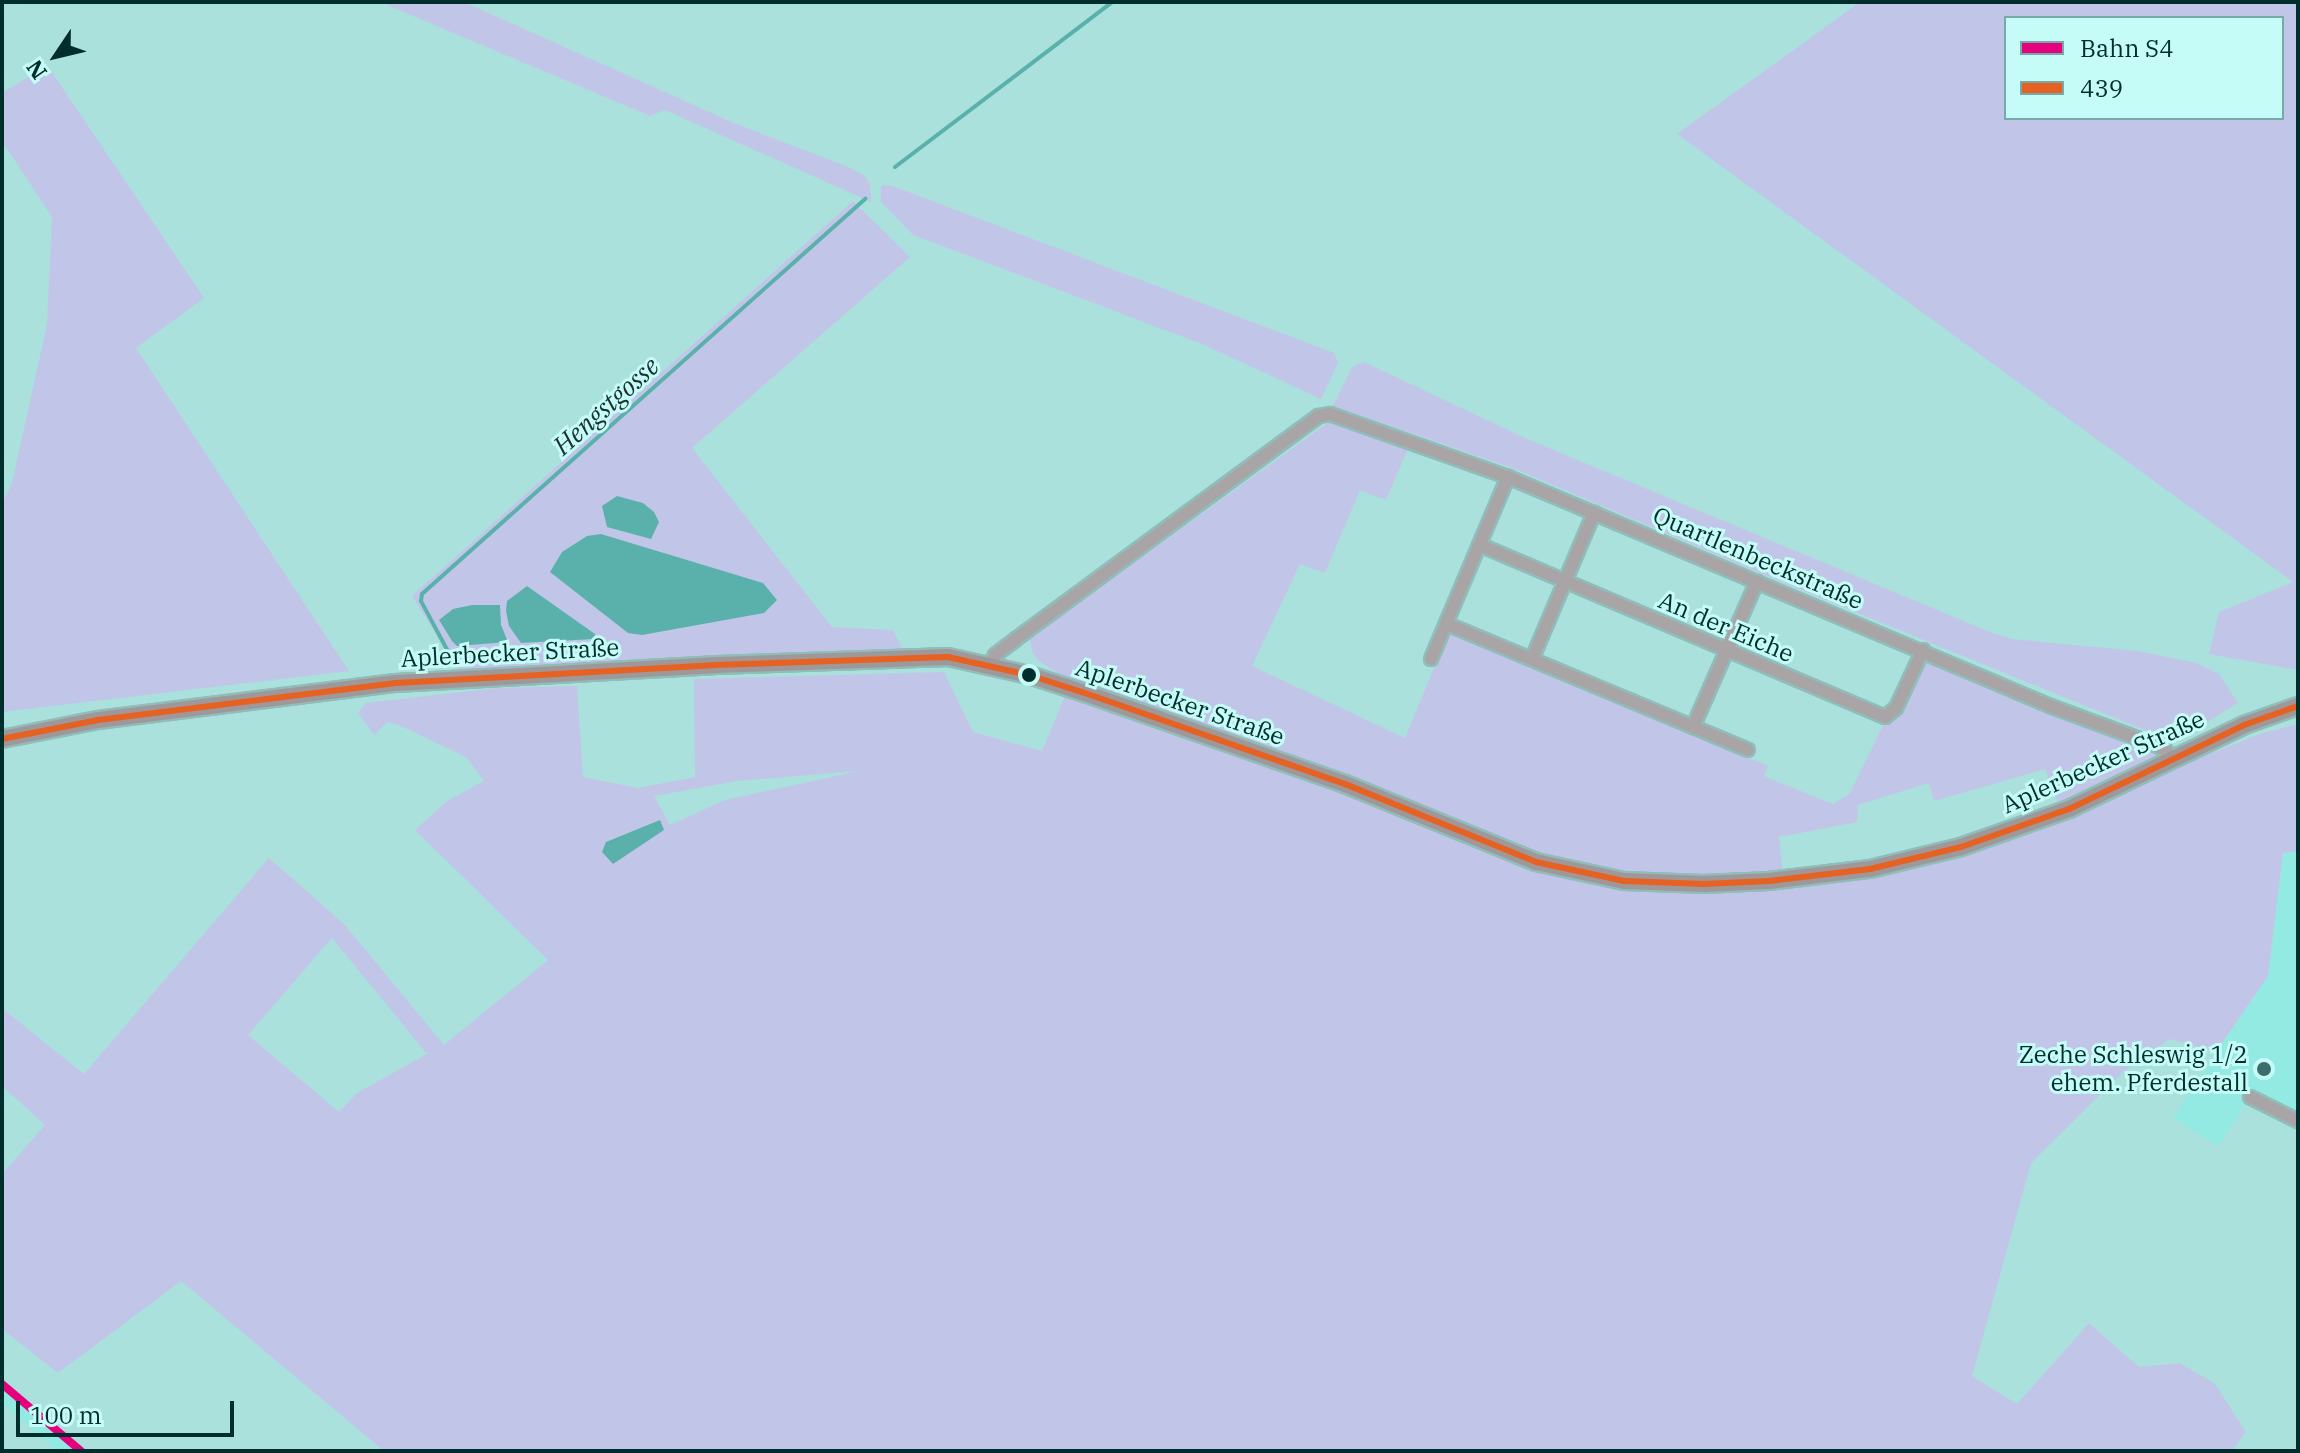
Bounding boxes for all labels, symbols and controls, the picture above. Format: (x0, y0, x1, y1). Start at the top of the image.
north arrow (16, 16, 96, 96)
legend (2004, 16, 2284, 120)
text: Bahn S4 (2080, 32, 2174, 64)
text: N (19, 55, 53, 85)
text: 439 (2080, 72, 2123, 104)
water label: Hengstgosse (547, 351, 665, 461)
street label: Quartlenbeckstraße (1648, 501, 1868, 615)
street label: An der Eiche (1654, 586, 1798, 668)
street label: Aplerbecker Straße (400, 633, 620, 673)
street label: Aplerbecker Straße (1072, 653, 1288, 751)
unlabelled marker (1021, 667, 1037, 683)
street label: Aplerbecker Straße (1997, 704, 2209, 820)
place label: Zeche Schleswig 1/2 ehem. Pferdestall (2019, 1041, 2248, 1097)
marker: Zeche Schleswig 1/2 ehem. Pferdestall (2255, 1060, 2273, 1078)
scale bar (20, 1385, 238, 1435)
text: 100 m (30, 1399, 102, 1431)

